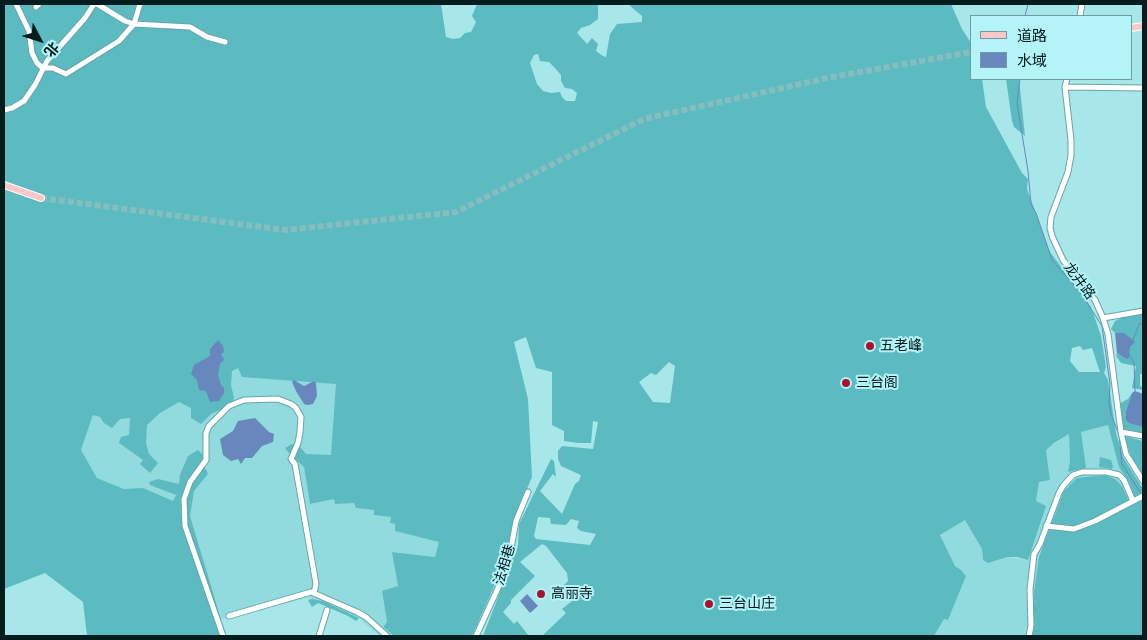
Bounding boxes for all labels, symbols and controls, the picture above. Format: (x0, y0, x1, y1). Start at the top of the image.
north arrow (15, 15, 65, 65)
legend (970, 15, 1132, 80)
text: 道路 (1017, 25, 1047, 45)
text: 北 (40, 38, 64, 61)
text: 水域 (1017, 50, 1047, 70)
street label: 龙井路 (1060, 259, 1098, 303)
place label: 五老峰 (880, 338, 922, 354)
marker: 五老峰 (864, 340, 876, 352)
place label: 三台阁 (856, 375, 898, 391)
marker: 三台阁 (840, 377, 852, 389)
street label: 法相巷 (491, 542, 519, 588)
place label: 高丽寺 (551, 586, 593, 602)
marker: 高丽寺 (535, 588, 547, 600)
place label: 三台山庄 (719, 596, 775, 612)
marker: 三台山庄 (703, 598, 715, 610)

